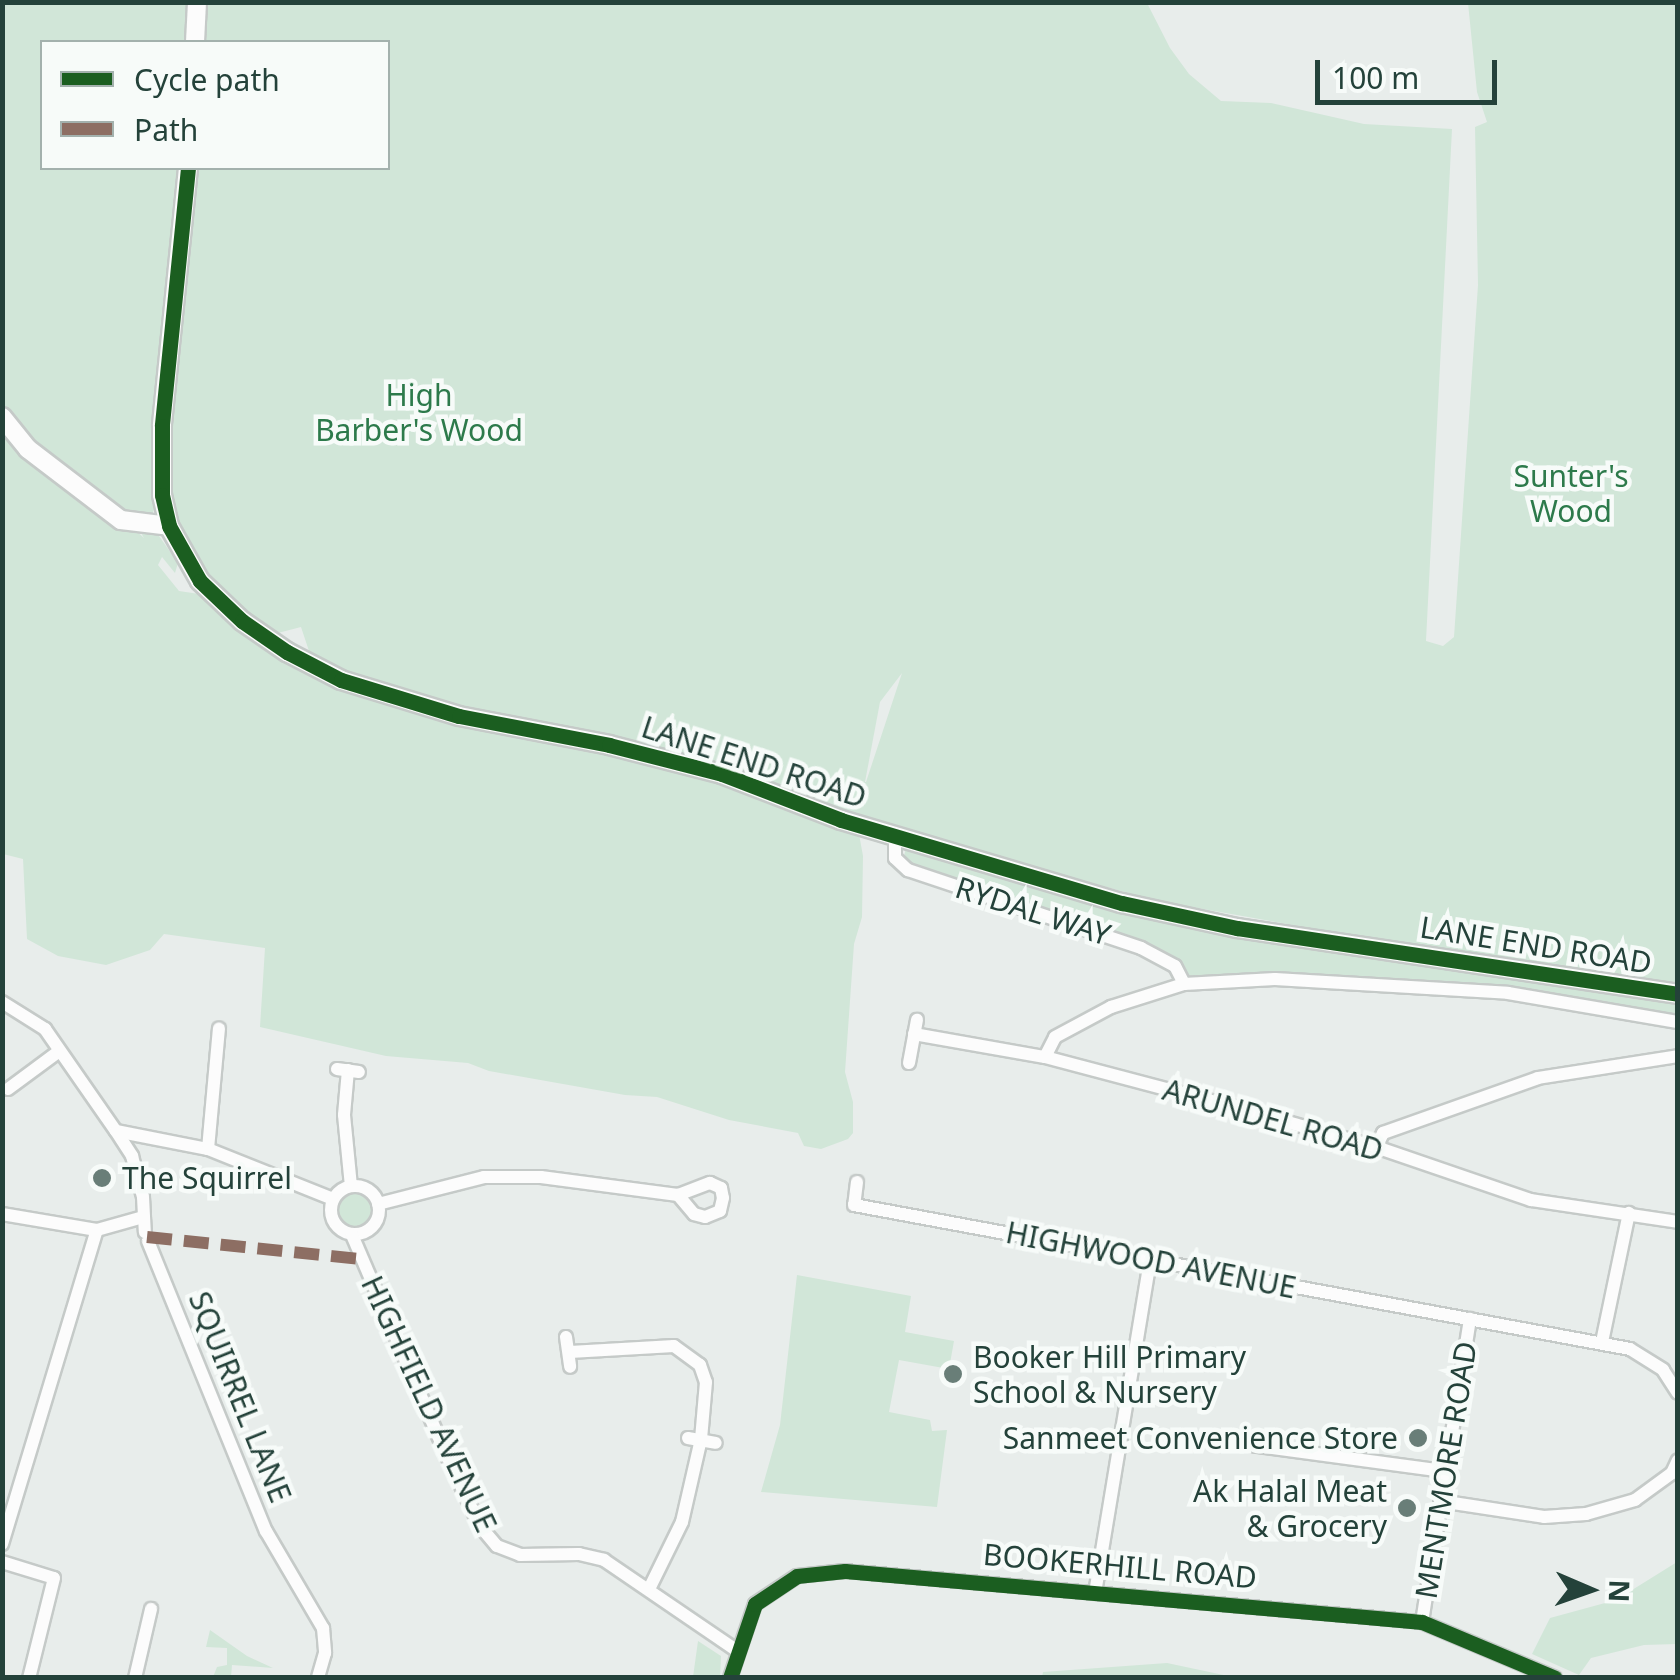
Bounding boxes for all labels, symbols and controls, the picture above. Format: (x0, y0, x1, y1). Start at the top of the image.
legend (40, 40, 390, 170)
scale bar (1320, 40, 1502, 102)
text: 100 m (1332, 57, 1419, 98)
text: Cycle path (134, 59, 280, 100)
text: Path (134, 109, 198, 150)
park label: High Barber's Wood (315, 377, 523, 448)
park label: Sunter's Wood (1513, 458, 1629, 528)
street label: LANE END ROAD (637, 709, 871, 815)
street label: RYDAL WAY (951, 869, 1115, 953)
street label: LANE END ROAD (1418, 909, 1654, 981)
street label: ARUNDEL ROAD (1159, 1071, 1387, 1169)
place label: The Squirrel (122, 1160, 292, 1196)
marker: The Squirrel (91, 1167, 113, 1189)
street label: HIGHWOOD AVENUE (1003, 1214, 1299, 1306)
street label: HIGHFIELD AVENUE (354, 1270, 504, 1538)
street label: SQUIRREL LANE (181, 1286, 299, 1508)
place label: Booker Hill Primary School & Nursery (973, 1339, 1246, 1410)
street label: MENTMORE ROAD (1408, 1339, 1484, 1601)
marker: Booker Hill Primary School & Nursery (942, 1363, 964, 1385)
place label: Sanmeet Convenience Store (1003, 1420, 1398, 1456)
marker: Sanmeet Convenience Store (1407, 1427, 1429, 1449)
place label: Ak Halal Meat & Grocery (1193, 1473, 1387, 1544)
marker: Ak Halal Meat & Grocery (1396, 1497, 1418, 1519)
street label: BOOKERHILL ROAD (982, 1536, 1258, 1596)
north arrow (1540, 1540, 1640, 1640)
text: N (1601, 1579, 1639, 1603)

